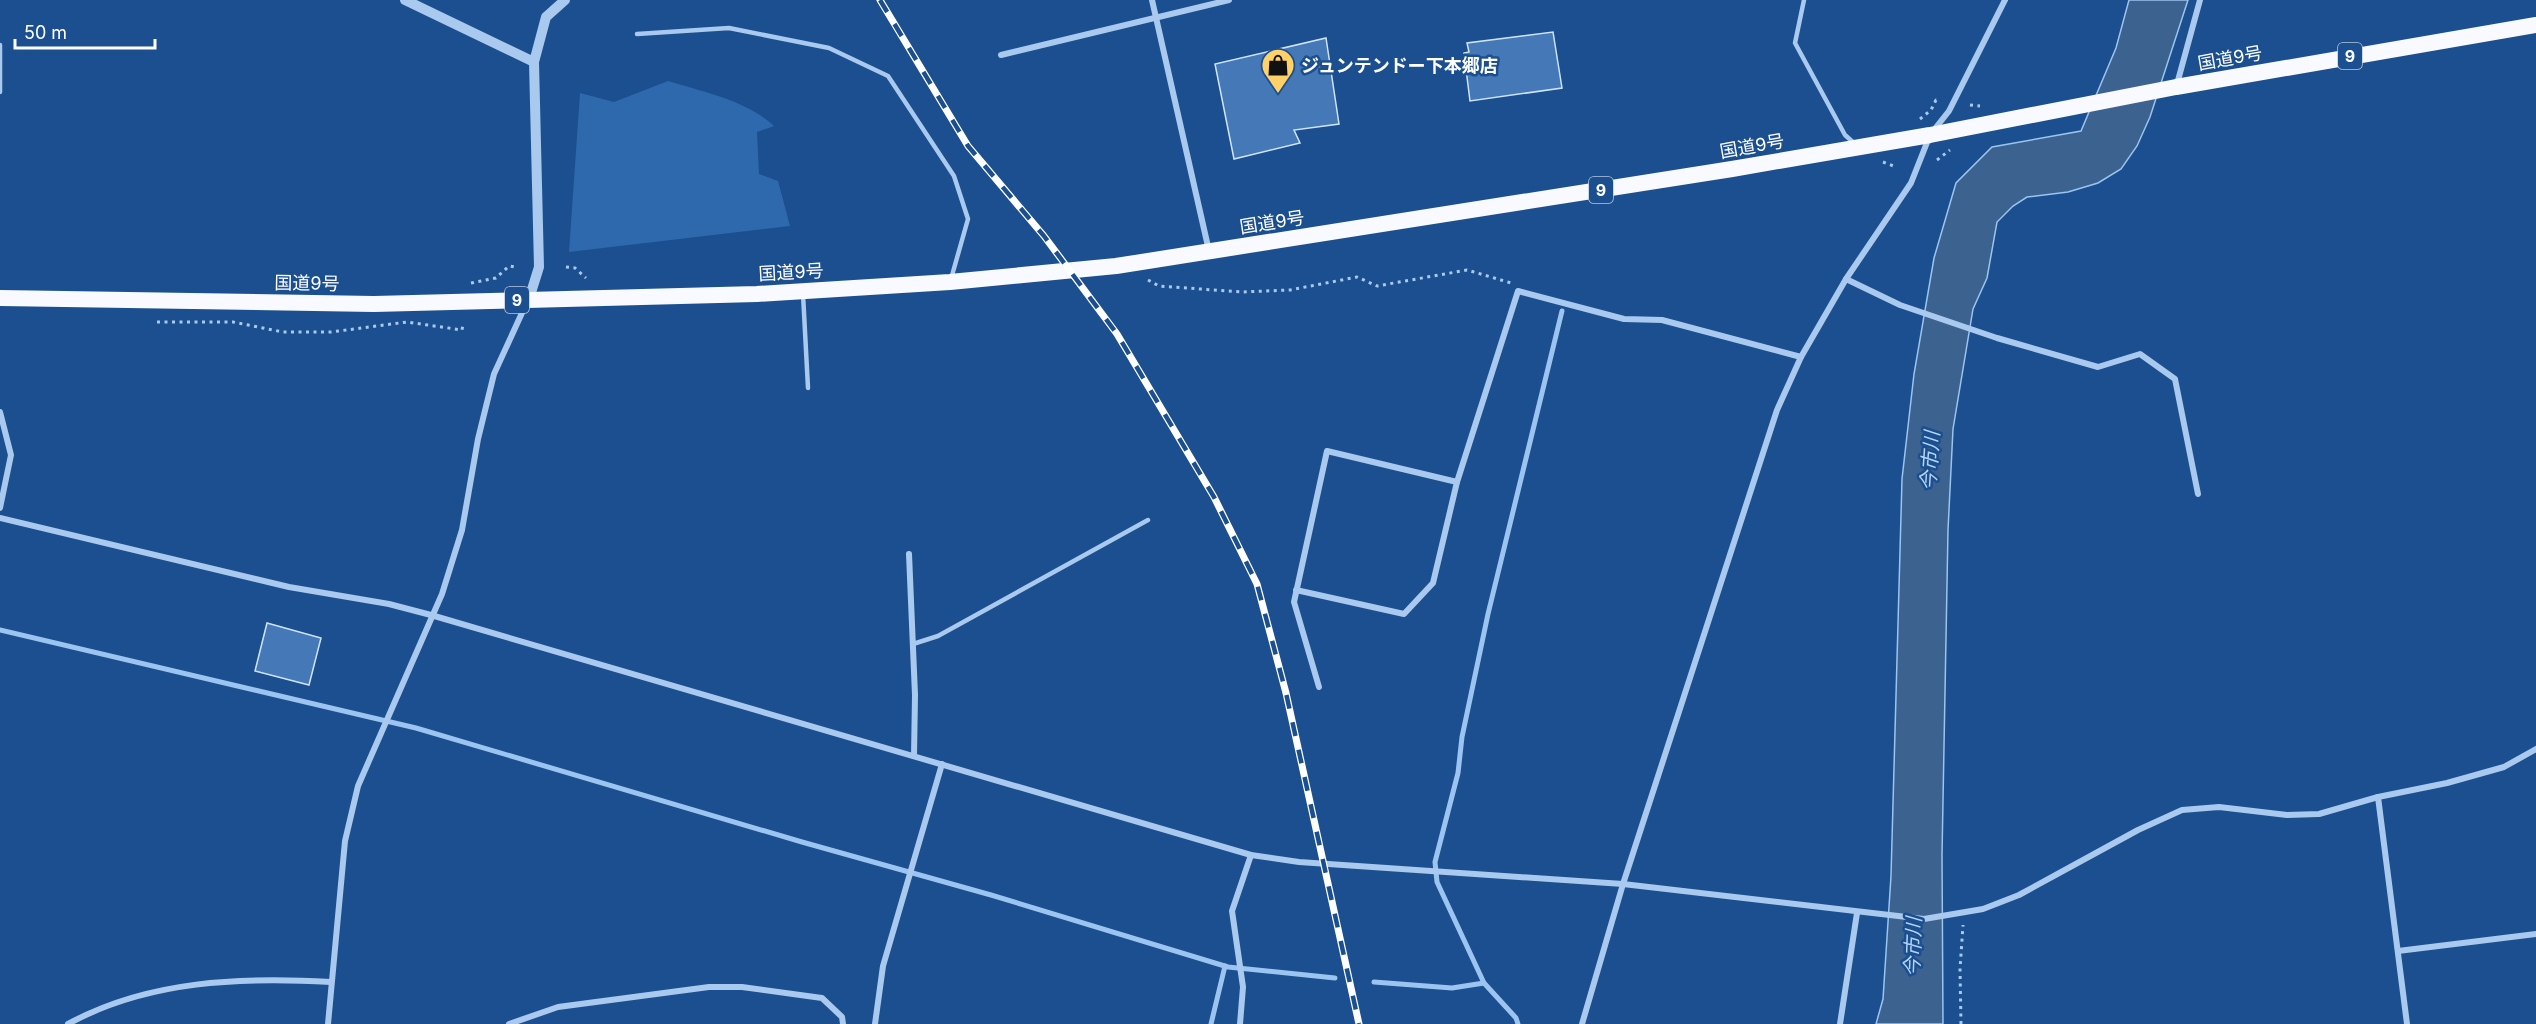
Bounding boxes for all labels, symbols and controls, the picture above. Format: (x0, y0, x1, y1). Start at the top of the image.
scale bar (15, 12, 154, 50)
text: 50 m (24, 22, 67, 43)
street label: 国道9号 (2196, 42, 2264, 74)
road number: 9 (2338, 43, 2362, 69)
shop icon: ジュンテンドー下本郷店 (1260, 47, 1296, 94)
place label: ジュンテンドー下本郷店 (1301, 55, 1498, 76)
street label: 国道9号 (1718, 130, 1786, 162)
road number: 9 (1589, 177, 1613, 203)
street label: 国道9号 (1238, 207, 1306, 237)
street label: 国道9号 (758, 260, 824, 284)
street label: 国道9号 (274, 272, 340, 294)
road number: 9 (505, 287, 529, 313)
water label: 今市川 (1916, 428, 1944, 492)
water label: 今市川 (1900, 915, 1926, 977)

